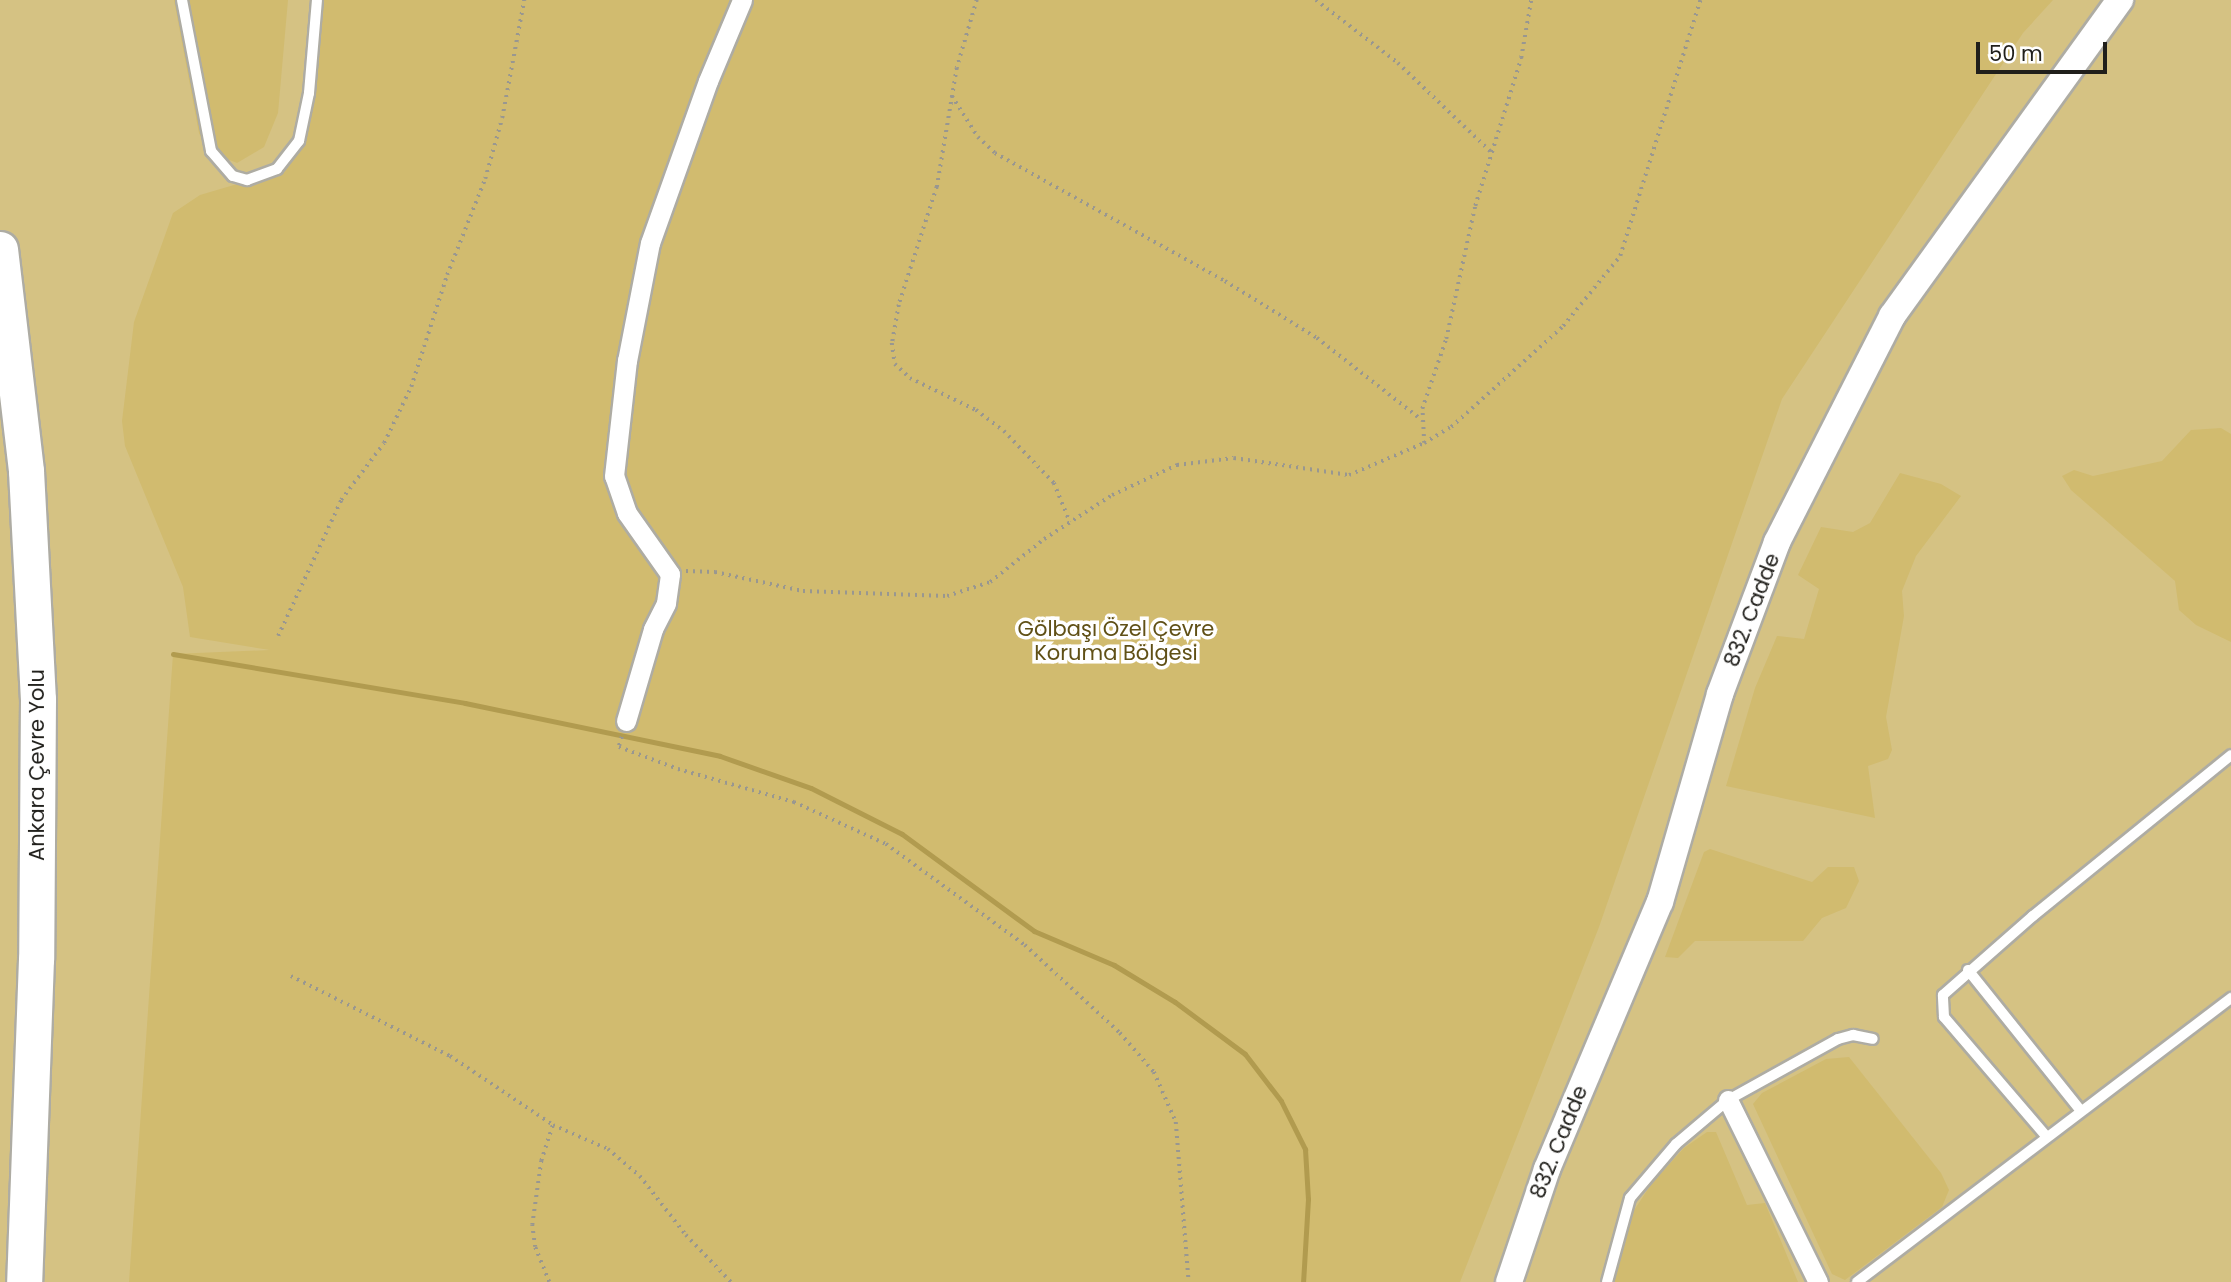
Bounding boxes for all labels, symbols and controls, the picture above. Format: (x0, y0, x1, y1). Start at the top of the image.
scale bar (1979, 28, 2110, 72)
text: 50 m (1989, 39, 2043, 68)
street label: 832. Cadde (1719, 550, 1785, 670)
park label: Gölbaşı Özel Çevre Koruma Bölgesi (1018, 616, 1214, 666)
street label: Ankara Çevre Yolu (24, 669, 50, 861)
street label: 832. Cadde (1525, 1082, 1593, 1202)

